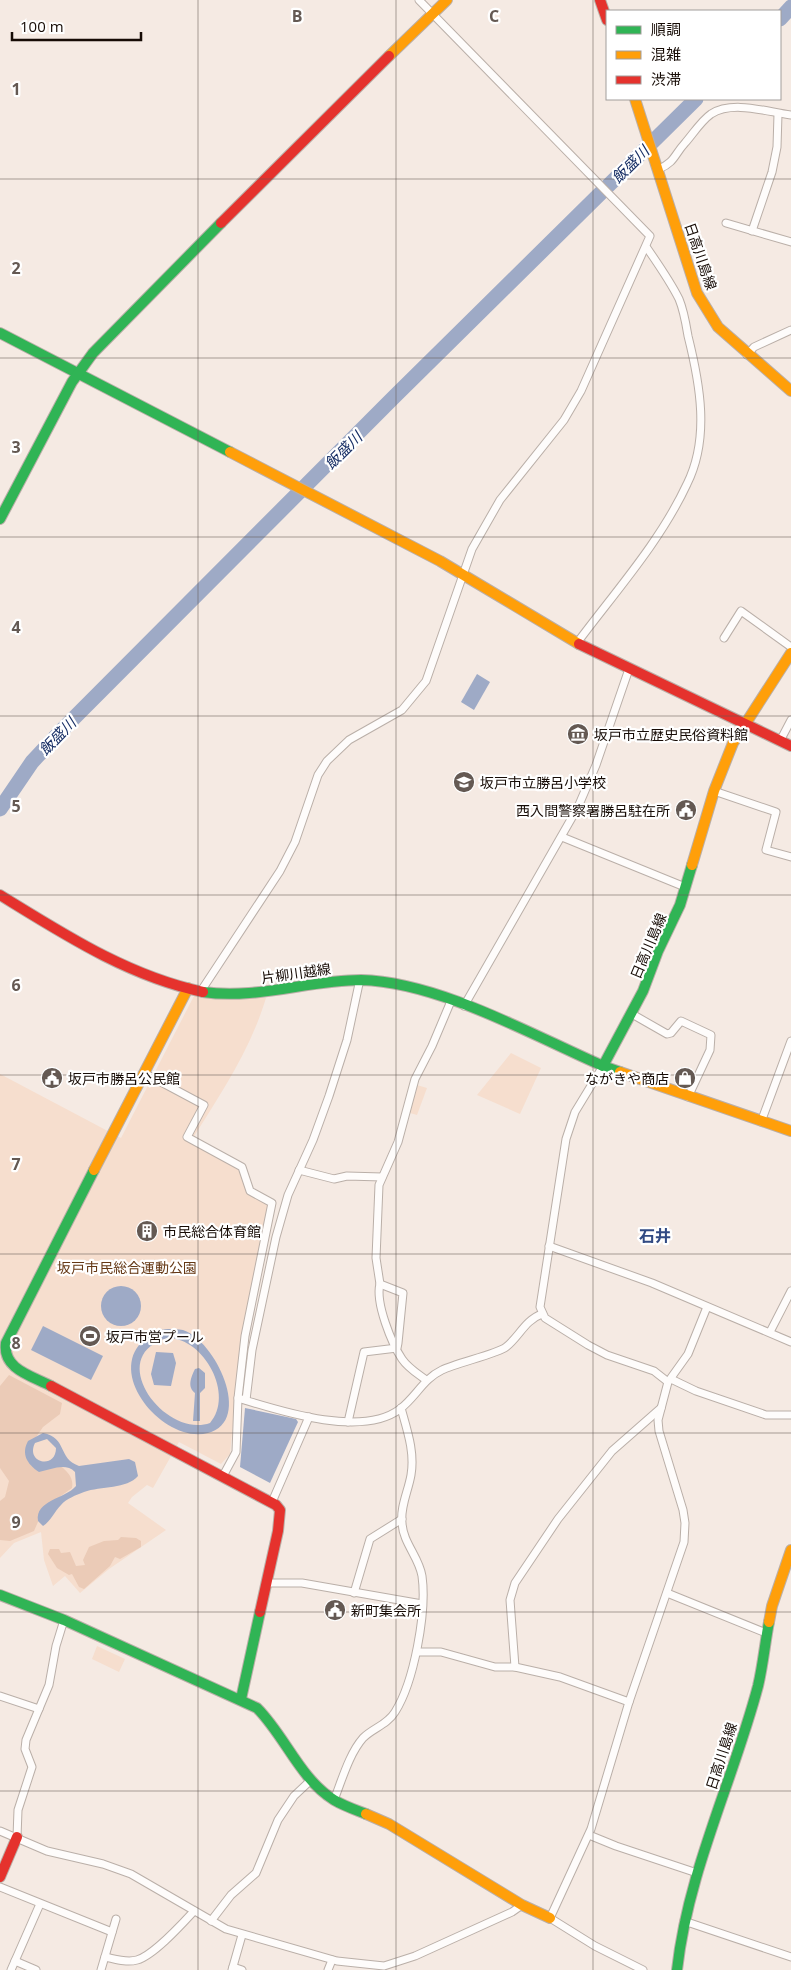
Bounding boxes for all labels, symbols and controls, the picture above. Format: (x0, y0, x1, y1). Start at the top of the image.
text: B (292, 5, 302, 27)
text: C (489, 5, 499, 27)
scale bar (12, 10, 141, 42)
legend (606, 10, 781, 100)
text: 100 m (20, 16, 64, 36)
text: 順調 (651, 19, 681, 39)
text: 混雑 (651, 44, 681, 64)
text: 渋滞 (651, 69, 681, 89)
text: 1 (11, 78, 21, 100)
water label: 飯盛川 (607, 140, 654, 187)
street label: 日高川島線 (681, 220, 721, 292)
text: 2 (11, 257, 21, 279)
water label: 飯盛川 (320, 426, 367, 473)
text: 3 (11, 436, 21, 458)
text: 4 (11, 616, 21, 638)
water label: 飯盛川 (34, 711, 81, 759)
museum icon: 坂戸市立歴史民俗資料館 (566, 722, 590, 746)
place label: 坂戸市立歴史民俗資料館 (594, 725, 748, 744)
school or university icon: 坂戸市立勝呂小学校 (452, 770, 476, 794)
place label: 坂戸市立勝呂小学校 (480, 773, 606, 792)
text: 5 (11, 795, 21, 817)
public building icon: 西入間警察署勝呂駐在所 (674, 798, 698, 822)
place label: 西入間警察署勝呂駐在所 (516, 801, 670, 820)
street label: 日高川島線 (626, 910, 670, 982)
street label: 片柳川越線 (260, 959, 332, 987)
text: 6 (11, 974, 21, 996)
public building icon: 坂戸市勝呂公民館 (40, 1066, 64, 1090)
shop icon: ながきや商店 (673, 1066, 697, 1090)
place label: 坂戸市勝呂公民館 (68, 1069, 180, 1088)
place label: ながきや商店 (585, 1069, 669, 1088)
text: 7 (11, 1153, 21, 1175)
building icon: 市民総合体育館 (135, 1219, 159, 1243)
place label: 市民総合体育館 (163, 1222, 261, 1241)
district label: 石井 (639, 1225, 671, 1247)
park label: 坂戸市民総合運動公園 (57, 1258, 197, 1277)
sports icon: 坂戸市営プール (78, 1324, 102, 1348)
place label: 坂戸市営プール (106, 1327, 204, 1346)
text: 8 (11, 1332, 21, 1354)
text: 9 (11, 1511, 21, 1533)
public building icon: 新町集会所 (323, 1598, 347, 1622)
place label: 新町集会所 (351, 1601, 421, 1620)
street label: 日高川島線 (701, 1720, 741, 1792)

